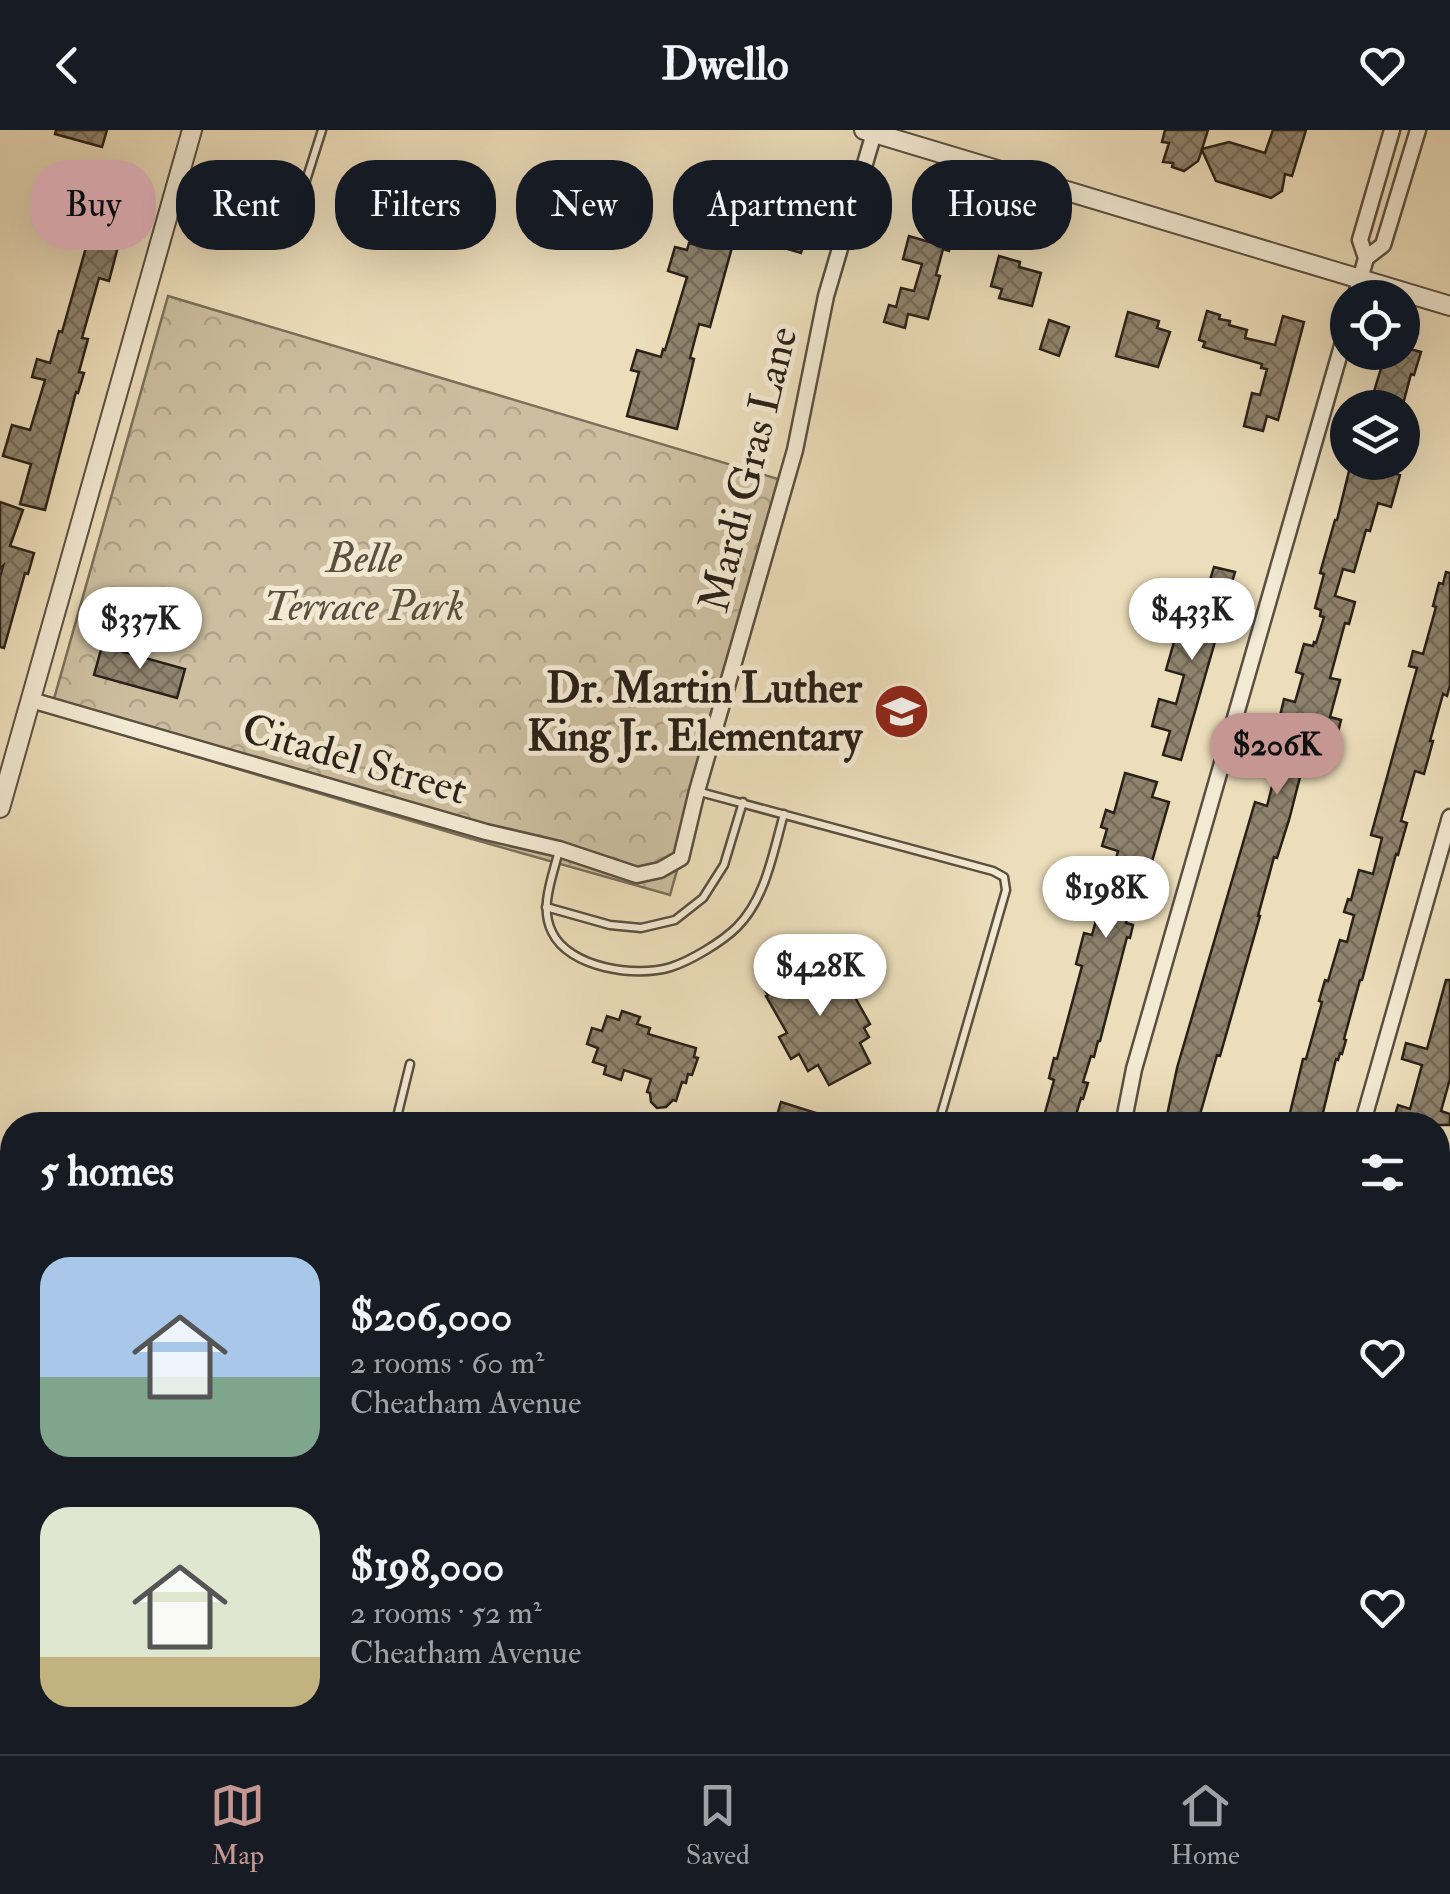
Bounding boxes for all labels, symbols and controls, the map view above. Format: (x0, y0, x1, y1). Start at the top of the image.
text: Dwello (661, 37, 789, 93)
icon: back (40, 38, 95, 93)
icon: heart (1355, 38, 1410, 93)
chip: Buy (30, 160, 156, 250)
chip: Rent (176, 160, 315, 250)
chip: Filters (335, 160, 496, 250)
chip: New (516, 160, 653, 250)
chip: Apartment (673, 160, 892, 250)
chip: House (912, 160, 1072, 250)
map controls (1330, 280, 1420, 480)
button: locate (1330, 280, 1420, 370)
street label: Mardi Gras Lane (688, 321, 810, 617)
button: layers (1330, 390, 1420, 480)
park label: Belle Terrace Park (263, 533, 465, 633)
pin: $433K (1122, 578, 1262, 663)
pin: $337K (70, 587, 210, 672)
text: $433K (1151, 590, 1233, 630)
text: $337K (100, 599, 180, 639)
place label: Dr. Martin Luther King Jr. Elementary (527, 663, 864, 764)
school or university icon: Dr. Martin Luther King Jr. Elementary (871, 681, 931, 741)
street label: Citadel Street (236, 703, 473, 817)
pin: $206K (1207, 713, 1347, 798)
text: $206K (1232, 725, 1322, 765)
pin: $198K (1036, 856, 1176, 941)
text: $198K (1064, 868, 1148, 908)
pin: $428K (750, 934, 890, 1019)
text: $428K (776, 946, 864, 986)
icon: filters (1355, 1145, 1410, 1200)
text: 5 homes (40, 1146, 174, 1198)
text: $206,000 (350, 1291, 512, 1343)
icon: home (120, 1297, 240, 1417)
icon: heart (1355, 1330, 1410, 1385)
text: 2 rooms · 60 m² (350, 1343, 544, 1383)
text: Cheatham Avenue (350, 1383, 581, 1423)
text: $198,000 (350, 1541, 504, 1593)
icon: home (120, 1547, 240, 1667)
icon: heart (1355, 1580, 1410, 1635)
text: 2 rooms · 52 m² (350, 1593, 542, 1633)
text: Cheatham Avenue (350, 1633, 581, 1673)
tab: Map (210, 1778, 265, 1873)
tab: Saved (686, 1778, 750, 1873)
tab: Home (1170, 1778, 1240, 1873)

